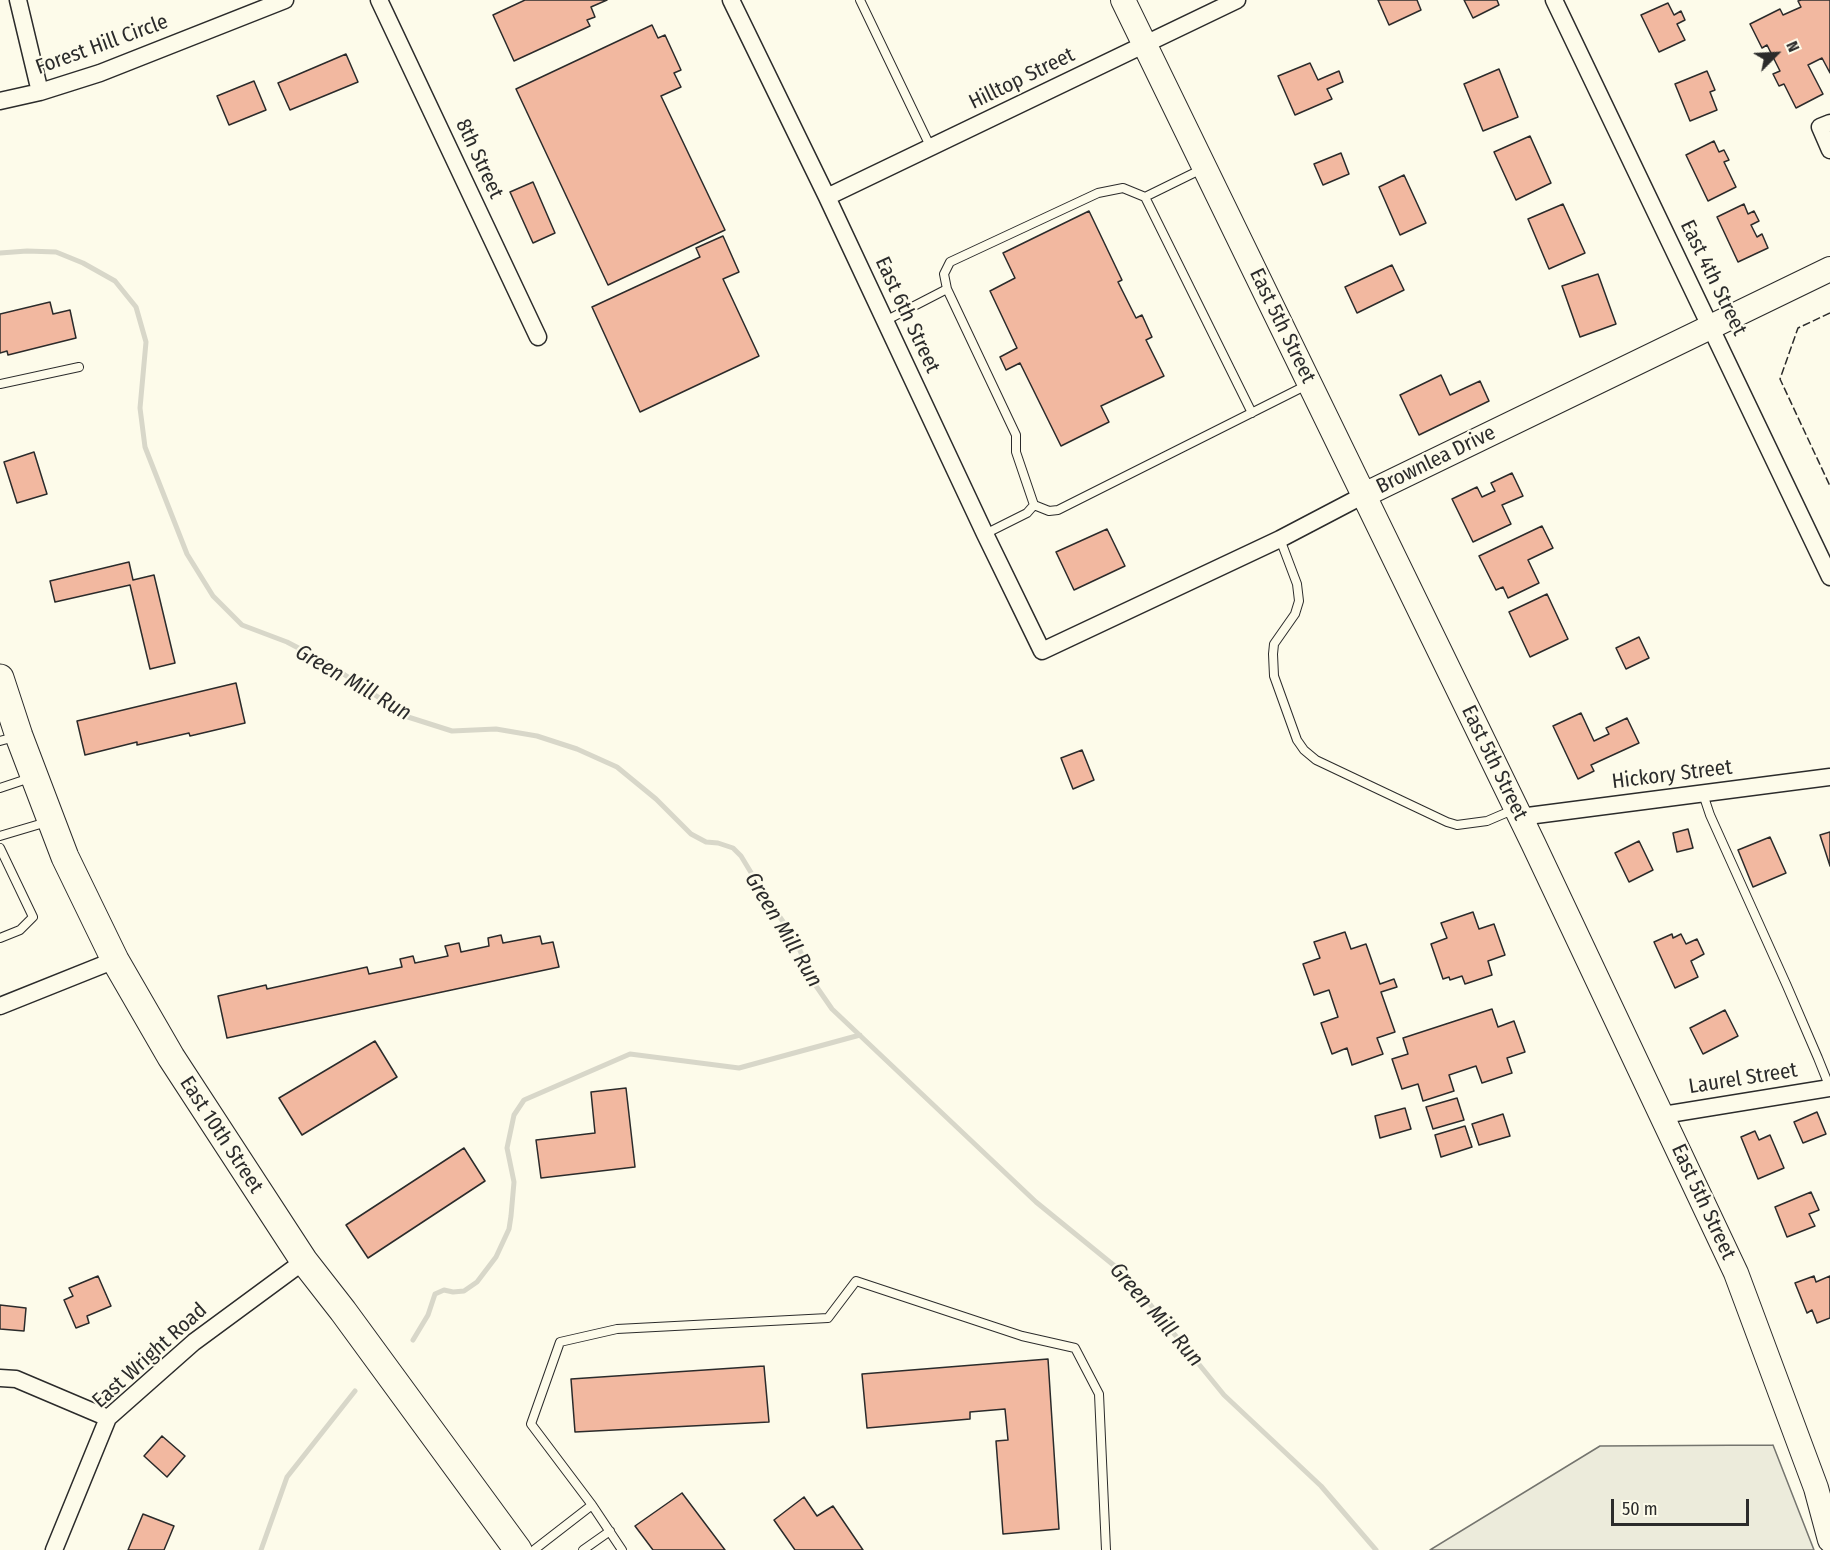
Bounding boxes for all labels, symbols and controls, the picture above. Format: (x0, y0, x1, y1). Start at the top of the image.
street label: Forest Hill Circle (32, 9, 172, 81)
north arrow (1746, 24, 1806, 84)
text: N (1782, 38, 1804, 55)
street label: Hilltop Street (965, 43, 1079, 115)
street label: 8th Street (450, 115, 508, 203)
street label: East 4th Street (1674, 216, 1752, 340)
street label: East 6th Street (869, 253, 945, 377)
street label: East 5th Street (1243, 265, 1321, 387)
street label: Brownlea Drive (1372, 420, 1500, 500)
water label: Green Mill Run (290, 639, 416, 727)
street label: East 5th Street (1455, 702, 1533, 824)
street label: Hickory Street (1610, 755, 1734, 795)
water label: Green Mill Run (738, 868, 828, 992)
street label: Laurel Street (1687, 1058, 1799, 1100)
street label: East 10th Street (174, 1072, 268, 1198)
street label: East 5th Street (1665, 1140, 1741, 1264)
water label: Green Mill Run (1104, 1258, 1208, 1372)
street label: East Wright Road (88, 1298, 212, 1414)
scale bar (1614, 1487, 1752, 1525)
text: 50 m (1622, 1498, 1658, 1520)

